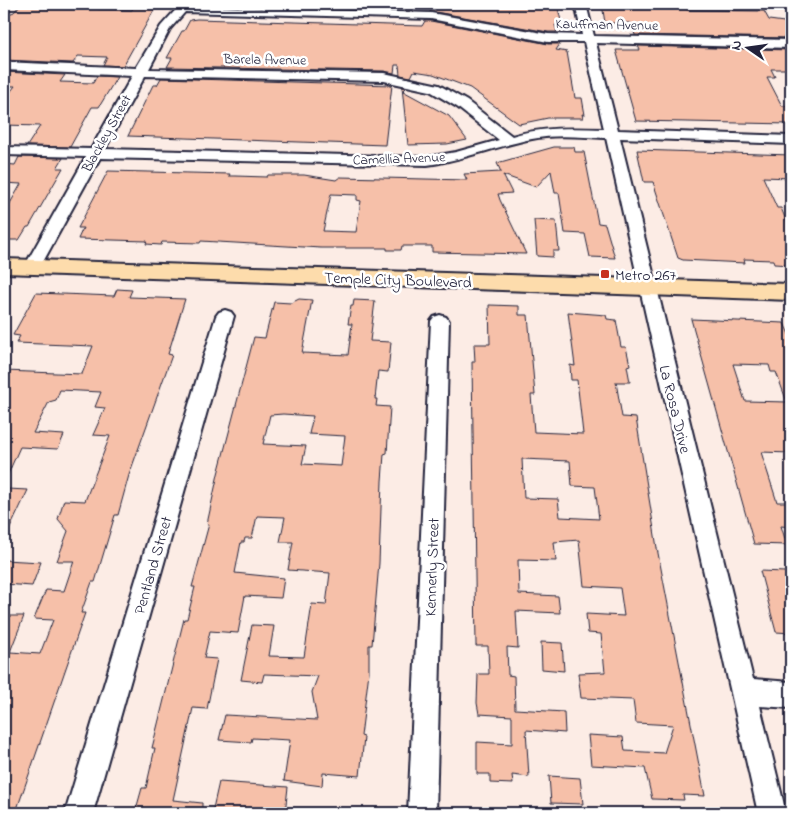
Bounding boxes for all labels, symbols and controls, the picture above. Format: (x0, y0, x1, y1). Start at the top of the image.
street label: Kauffman Avenue (555, 14, 659, 37)
north arrow (722, 22, 772, 72)
text: N (726, 38, 748, 52)
street label: Barela Avenue (222, 49, 307, 72)
street label: Blackley Street (77, 91, 138, 178)
street label: Camellia Avenue (352, 147, 446, 172)
place label: Metro 267 (615, 264, 677, 288)
street label: Temple City Boulevard (324, 266, 472, 296)
marker: Metro 267 (599, 268, 611, 280)
street label: La Rosa Drive (652, 363, 697, 457)
street label: Pentland Street (128, 513, 180, 618)
street label: Kennerly Street (419, 517, 447, 617)

